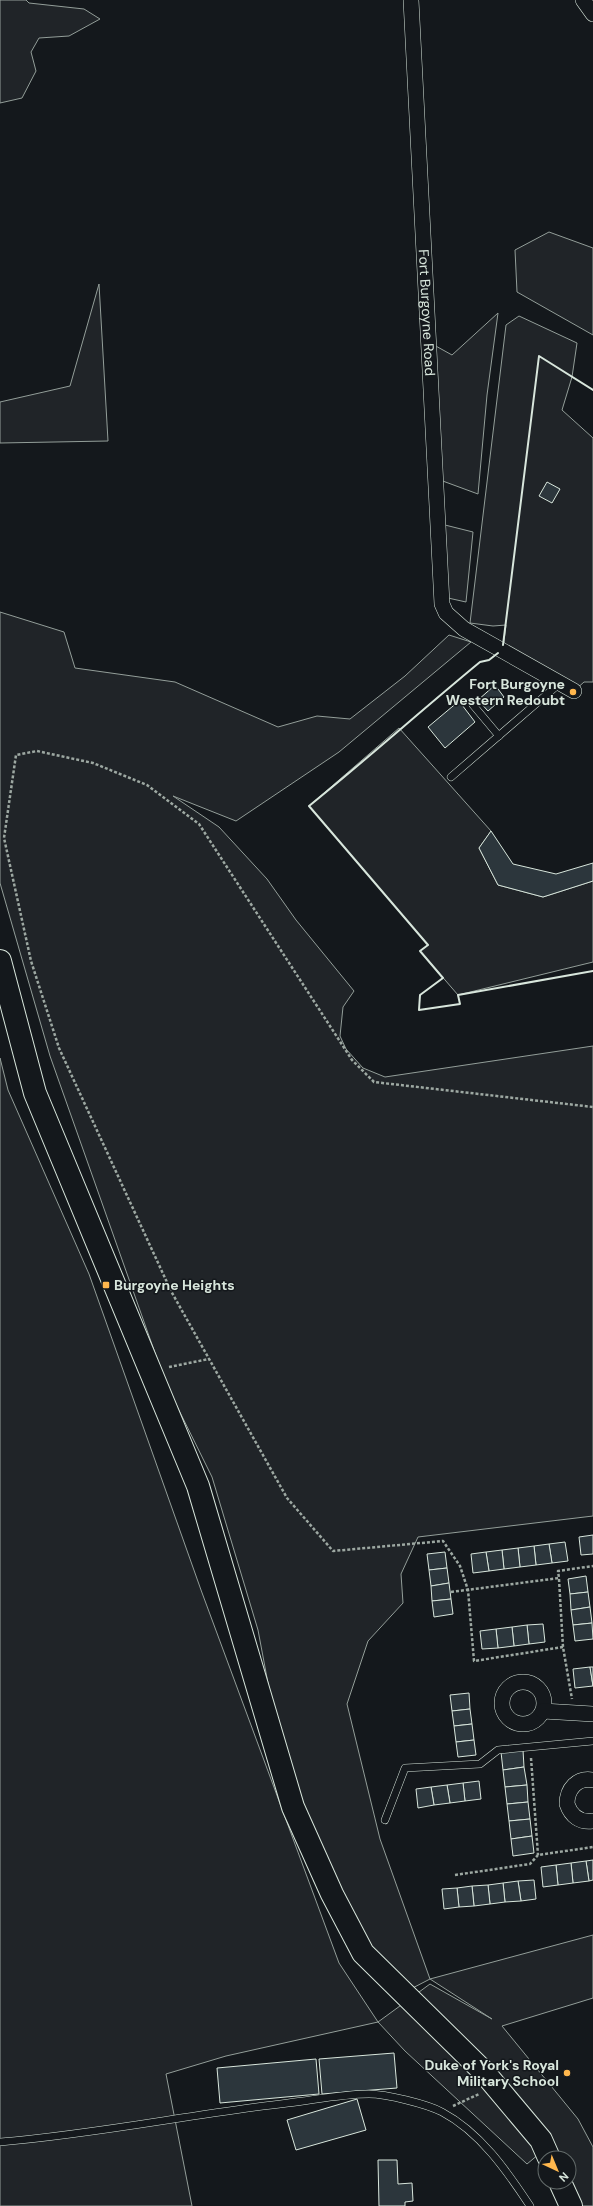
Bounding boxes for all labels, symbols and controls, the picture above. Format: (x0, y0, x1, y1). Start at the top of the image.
street label: Fort Burgoyne Road (415, 249, 439, 376)
place label: Fort Burgoyne Western Redoubt (446, 675, 565, 709)
marker: Fort Burgoyne Western Redoubt (568, 687, 578, 697)
place label: Burgoyne Heights (114, 1276, 235, 1294)
marker: Burgoyne Heights (101, 1280, 111, 1290)
place label: Duke of York's Royal Military School (425, 2056, 559, 2090)
marker: Duke of York's Royal Military School (562, 2068, 572, 2078)
north arrow (537, 2150, 577, 2190)
text: N (556, 2169, 572, 2185)

